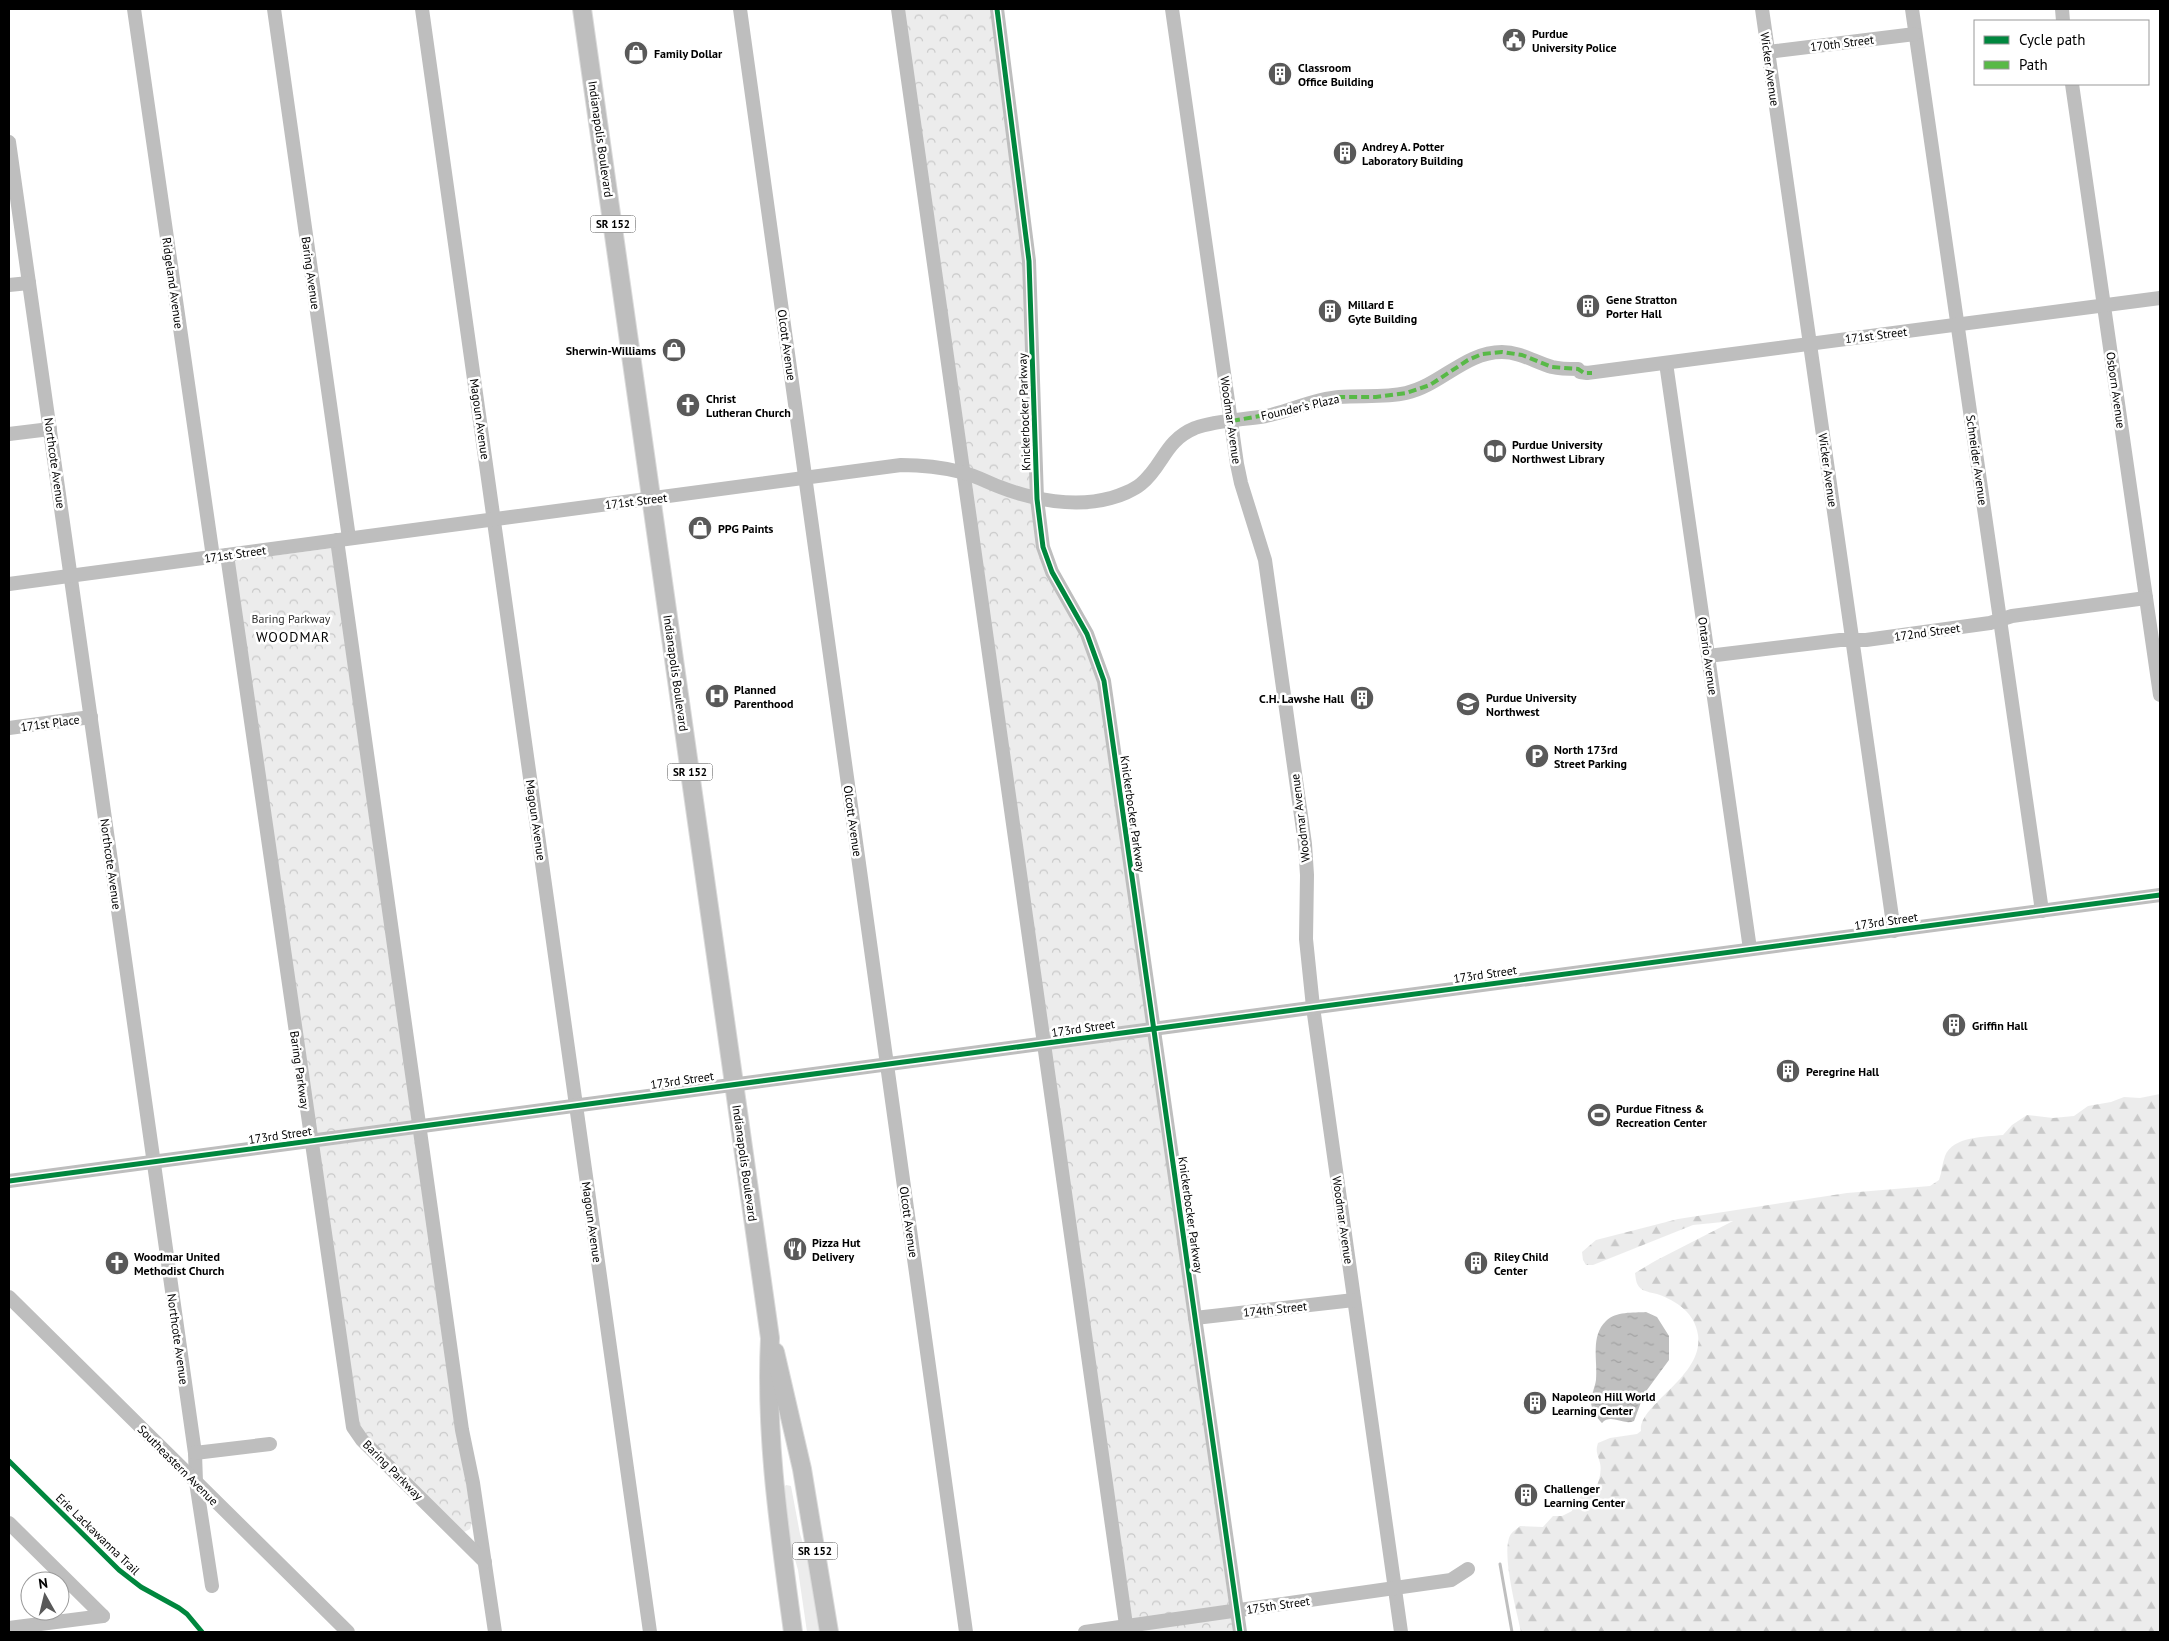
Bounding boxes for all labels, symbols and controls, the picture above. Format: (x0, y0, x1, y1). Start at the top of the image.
legend (1974, 20, 2149, 85)
place label: Purdue University Police (1532, 26, 1617, 55)
public building icon: Purdue University Police (1501, 27, 1527, 53)
text: Cycle path (2019, 30, 2085, 49)
street label: Wicker Avenue (1757, 31, 1783, 107)
street label: 170th Street (1809, 32, 1875, 54)
shop icon: Family Dollar (623, 40, 649, 66)
place label: Family Dollar (654, 46, 723, 61)
text: Path (2019, 55, 2048, 74)
place label: Classroom Office Building (1298, 60, 1374, 89)
building icon: Classroom Office Building (1267, 61, 1293, 87)
street label: Indianapolis Boulevard (585, 80, 617, 198)
place label: Andrey A. Potter Laboratory Building (1362, 139, 1463, 168)
building icon: Andrey A. Potter Laboratory Building (1332, 140, 1358, 166)
road number: SR 152 (590, 215, 636, 232)
street label: Ridgeland Avenue (159, 236, 187, 330)
street label: Baring Avenue (298, 236, 324, 310)
place label: Gene Stratton Porter Hall (1606, 292, 1677, 321)
building icon: Gene Stratton Porter Hall (1575, 293, 1601, 319)
place label: Millard E Gyte Building (1348, 297, 1417, 326)
building icon: Millard E Gyte Building (1317, 298, 1343, 324)
street label: Olcott Avenue (775, 308, 799, 382)
street label: 171st Street (1844, 324, 1908, 346)
shop icon: Sherwin-Williams (661, 337, 687, 363)
place label: Sherwin-Williams (566, 343, 656, 358)
street label: Osborn Avenue (2103, 351, 2129, 429)
street label: Knickerbocker Parkway (1014, 353, 1034, 471)
street label: Woodmar Avenue (1217, 375, 1245, 465)
street label: Magoun Avenue (467, 378, 493, 460)
place label: Christ Lutheran Church (706, 391, 791, 420)
street label: Founder's Plaza (1259, 391, 1341, 423)
church icon: Christ Lutheran Church (675, 392, 701, 418)
street label: Schneider Avenue (1963, 414, 1991, 506)
street label: Northcote Avenue (41, 417, 69, 509)
street label: Wicker Avenue (1815, 432, 1841, 508)
place label: Purdue University Northwest Library (1512, 437, 1605, 466)
library icon: Purdue University Northwest Library (1482, 438, 1508, 464)
street label: 171st Street (604, 490, 668, 512)
shop icon: PPG Paints (687, 515, 713, 541)
place label: PPG Paints (718, 521, 773, 536)
street label: 171st Street (203, 542, 267, 566)
park label: Baring Parkway (252, 611, 331, 626)
street label: Indianapolis Boulevard (660, 614, 692, 732)
street label: Ontario Avenue (1695, 616, 1721, 696)
street label: 172nd Street (1893, 620, 1961, 644)
district label: WOODMAR (256, 628, 330, 646)
place label: Planned Parenthood (734, 682, 793, 711)
hospital icon: Planned Parenthood (704, 683, 730, 709)
building icon: C.H. Lawshe Hall (1349, 685, 1375, 711)
place label: Purdue University Northwest (1486, 690, 1577, 719)
place label: C.H. Lawshe Hall (1259, 691, 1344, 706)
school or university icon: Purdue University Northwest (1455, 691, 1481, 717)
street label: 171st Place (20, 711, 80, 735)
place label: North 173rd Street Parking (1554, 742, 1627, 771)
parking icon: North 173rd Street Parking (1524, 743, 1550, 769)
street label: Knickerbocker Parkway (1117, 755, 1149, 874)
road number: SR 152 (668, 764, 712, 780)
street label: Woodmar Avenue (1287, 773, 1313, 863)
street label: Magoun Avenue (523, 779, 549, 861)
street label: Olcott Avenue (841, 784, 865, 858)
street label: Northcote Avenue (97, 818, 125, 910)
street label: 173rd Street (1853, 909, 1919, 933)
street label: 173rd Street (1452, 962, 1518, 986)
building icon: Griffin Hall (1941, 1012, 1967, 1038)
street label: 173rd Street (1050, 1016, 1116, 1040)
place label: Griffin Hall (1972, 1018, 2028, 1033)
street label: Baring Parkway (287, 1030, 313, 1111)
building icon: Peregrine Hall (1775, 1058, 1801, 1084)
place label: Peregrine Hall (1806, 1064, 1880, 1079)
street label: 173rd Street (649, 1068, 715, 1092)
place label: Purdue Fitness & Recreation Center (1616, 1101, 1708, 1130)
sports icon: Purdue Fitness & Recreation Center (1586, 1102, 1612, 1128)
street label: Indianapolis Boulevard (729, 1104, 761, 1222)
street label: 173rd Street (247, 1123, 313, 1147)
street label: Knickerbocker Parkway (1175, 1156, 1207, 1275)
street label: Woodmar Avenue (1329, 1175, 1357, 1265)
street label: Magoun Avenue (579, 1181, 605, 1263)
street label: Olcott Avenue (897, 1185, 921, 1259)
place label: Pizza Hut Delivery (812, 1235, 861, 1264)
restaurant icon: Pizza Hut Delivery (782, 1236, 808, 1262)
place label: Woodmar United Methodist Church (134, 1249, 224, 1278)
place label: Riley Child Center (1494, 1249, 1549, 1278)
church icon: Woodmar United Methodist Church (104, 1250, 130, 1276)
building icon: Riley Child Center (1463, 1250, 1489, 1276)
street label: Northcote Avenue (164, 1293, 192, 1385)
street label: 174th Street (1242, 1298, 1308, 1320)
place label: Napoleon Hill World Learning Center (1552, 1389, 1656, 1418)
building icon: Napoleon Hill World Learning Center (1522, 1390, 1548, 1416)
street label: Southeastern Avenue (135, 1422, 221, 1508)
street label: Baring Parkway (360, 1437, 426, 1503)
place label: Challenger Learning Center (1544, 1481, 1626, 1510)
building icon: Challenger Learning Center (1513, 1482, 1539, 1508)
street label: Erie Lackawanna Trail (53, 1490, 143, 1578)
road number: SR 152 (792, 1542, 838, 1560)
north arrow (20, 1571, 70, 1621)
text: N (37, 1574, 49, 1593)
street label: 175th Street (1245, 1593, 1311, 1617)

